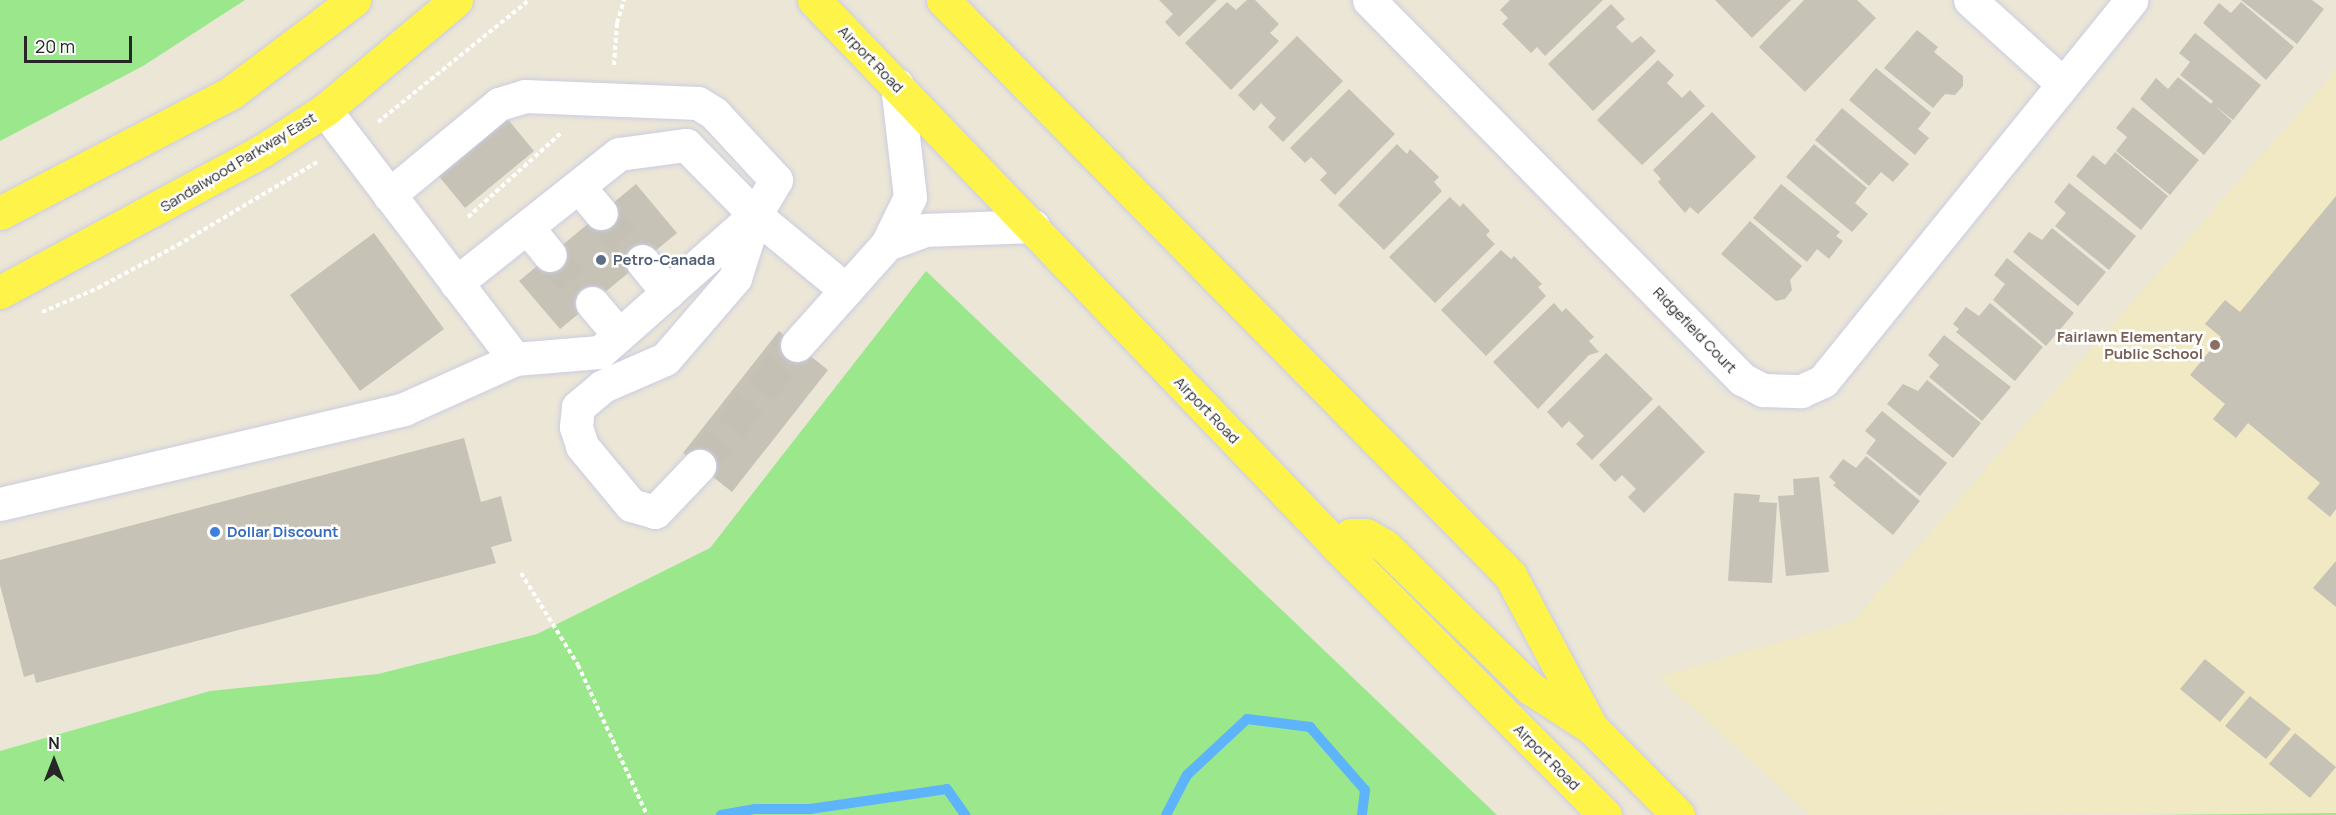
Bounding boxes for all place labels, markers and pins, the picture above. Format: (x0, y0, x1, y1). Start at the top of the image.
place label: Petro-Canada (613, 251, 715, 269)
marker: Petro-Canada (594, 253, 608, 267)
place label: Fairlawn Elementary Public School (2057, 327, 2203, 362)
marker: Fairlawn Elementary Public School (2208, 338, 2222, 352)
place label: Dollar Discount (227, 523, 339, 541)
marker: Dollar Discount (208, 525, 222, 539)

